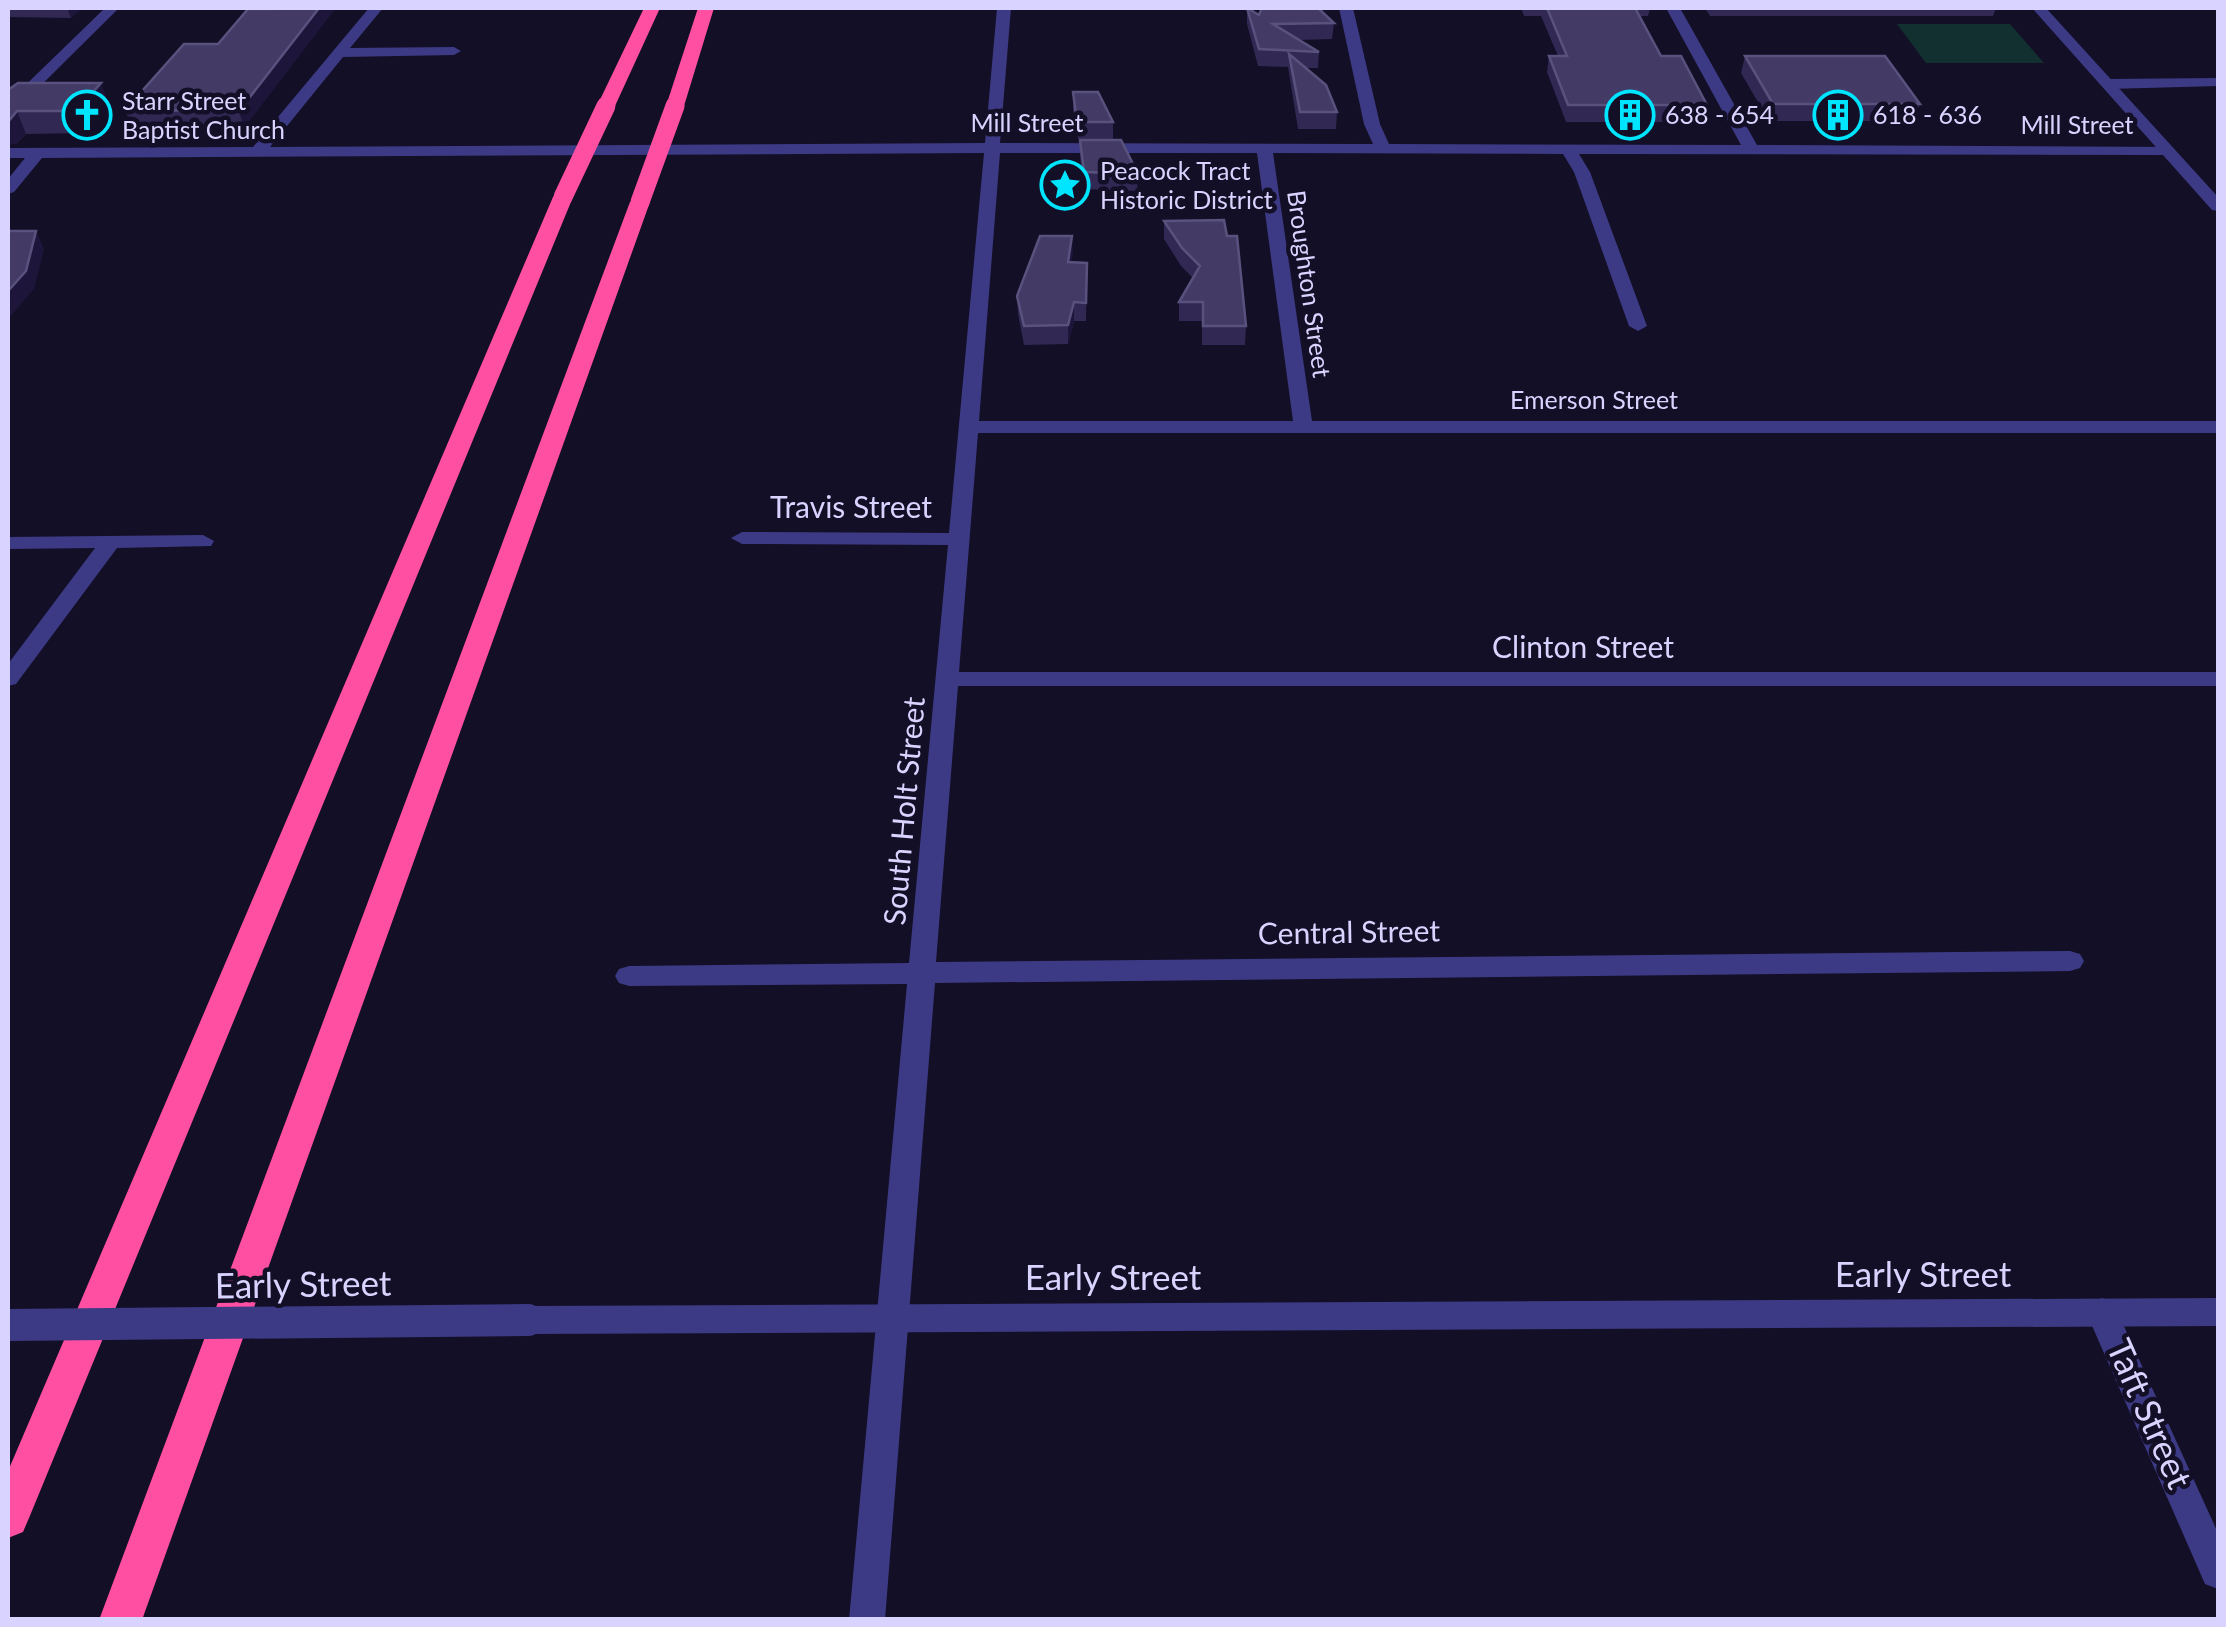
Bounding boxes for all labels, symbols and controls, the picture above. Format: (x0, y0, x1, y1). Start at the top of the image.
place label: Starr Street Baptist Church (122, 85, 285, 144)
church icon: Starr Street Baptist Church (61, 89, 113, 141)
building icon: 638 - 654 (1604, 89, 1656, 141)
building icon: 618 - 636 (1812, 89, 1864, 141)
place label: 638 - 654 (1665, 99, 1774, 129)
place label: 618 - 636 (1873, 99, 1982, 129)
street label: Mill Street (970, 107, 1084, 137)
street label: Mill Street (2020, 109, 2134, 139)
place label: Peacock Tract Historic District (1100, 155, 1273, 214)
place icon: Peacock Tract Historic District (1039, 159, 1091, 211)
street label: Broughton Street (1282, 188, 1338, 379)
street label: Emerson Street (1510, 384, 1678, 414)
street label: Travis Street (770, 488, 932, 524)
street label: Clinton Street (1492, 628, 1674, 664)
street label: South Holt Street (875, 695, 931, 926)
street label: Central Street (1258, 911, 1441, 951)
street label: Early Street (1835, 1252, 2012, 1294)
street label: Early Street (1025, 1255, 1202, 1297)
street label: Early Street (214, 1260, 392, 1306)
street label: Taft Street (2099, 1332, 2203, 1495)

